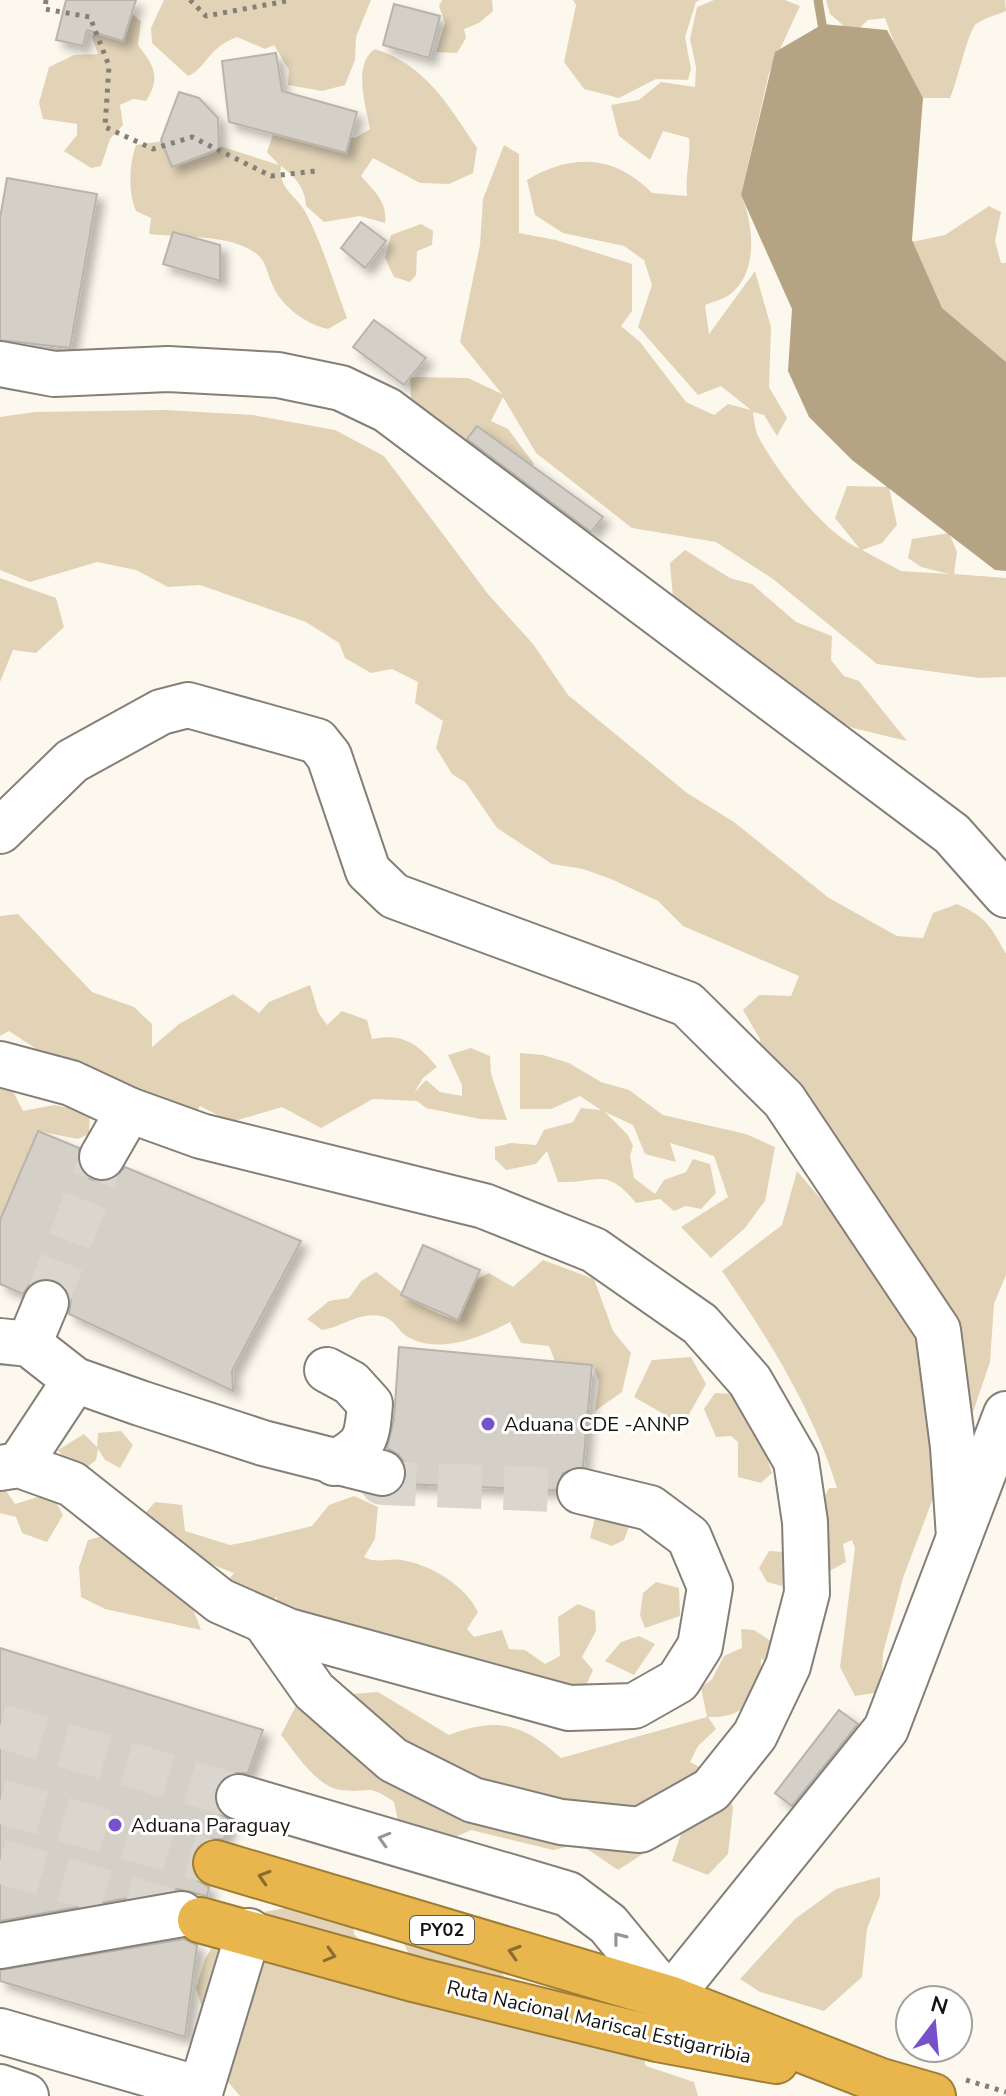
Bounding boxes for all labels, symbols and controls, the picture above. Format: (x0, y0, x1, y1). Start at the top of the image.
place label: Aduana CDE -ANNP (504, 1411, 689, 1438)
marker: Aduana CDE -ANNP (479, 1415, 497, 1433)
place label: Aduana Paraguay (131, 1812, 291, 1839)
marker: Aduana Paraguay (106, 1816, 124, 1834)
one-way arrow (378, 1832, 391, 1848)
one-way arrow (258, 1870, 272, 1886)
road number: PY02 (410, 1916, 474, 1944)
one-way arrow (614, 1932, 628, 1947)
one-way arrow (507, 1945, 521, 1961)
one-way arrow (322, 1946, 336, 1962)
street label: Ruta Nacional Mariscal Estigarribia (444, 1974, 754, 2070)
north arrow (894, 1984, 974, 2064)
text: N (927, 1989, 951, 2022)

